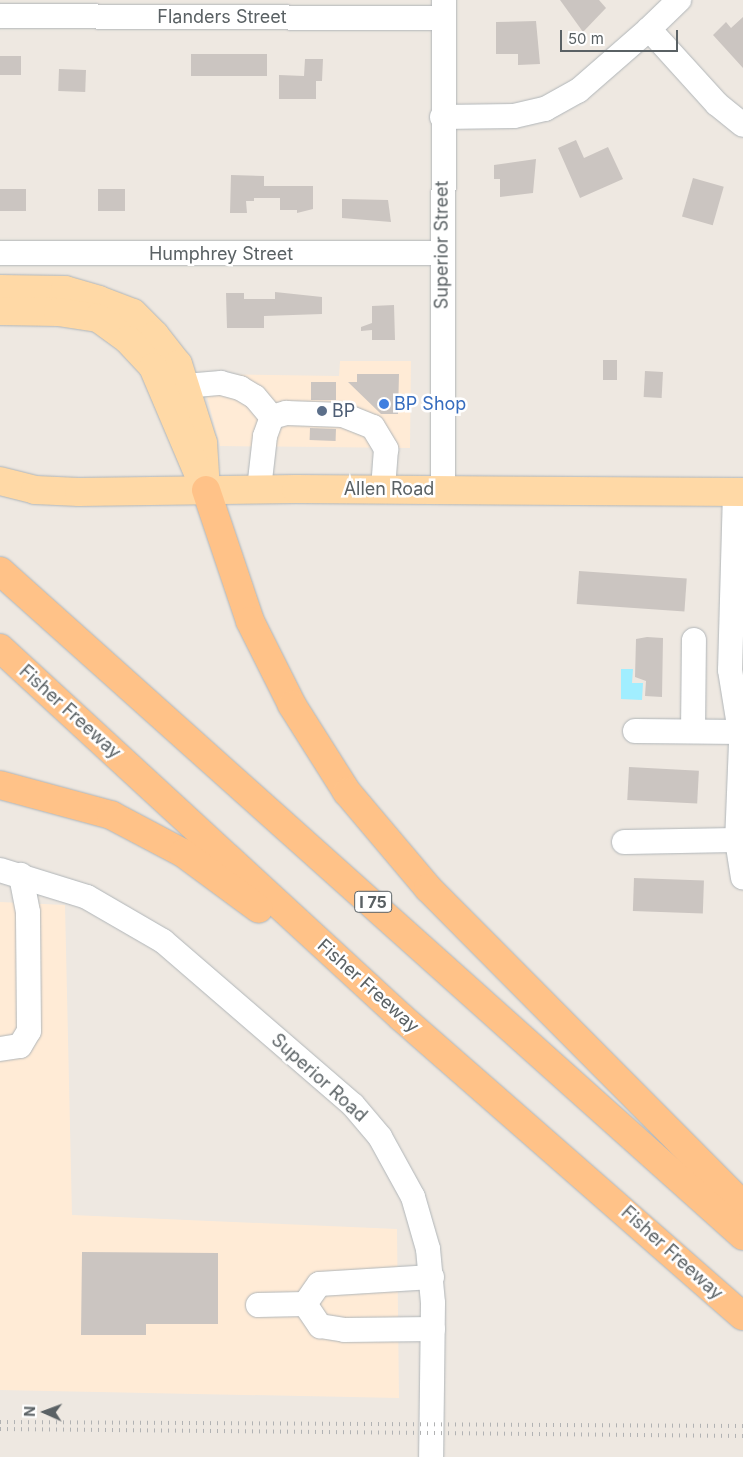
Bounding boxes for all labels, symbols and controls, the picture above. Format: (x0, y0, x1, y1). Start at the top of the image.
street label: Flanders Street (157, 6, 287, 28)
scale bar (563, 20, 680, 52)
text: 50 m (568, 29, 604, 48)
street label: Superior Street (431, 181, 453, 309)
street label: Humphrey Street (149, 243, 293, 265)
place label: BP Shop (394, 393, 466, 415)
marker: BP Shop (378, 398, 390, 410)
place label: BP (332, 400, 355, 422)
marker: BP (316, 405, 328, 417)
street label: Allen Road (344, 478, 434, 500)
street label: Fisher Freeway (15, 661, 125, 763)
road number: I 75 (353, 889, 393, 916)
street label: Fisher Freeway (313, 935, 423, 1037)
street label: Superior Road (267, 1029, 371, 1127)
street label: Fisher Freeway (617, 1202, 727, 1304)
north arrow (20, 1387, 70, 1437)
text: N (21, 1406, 38, 1417)

